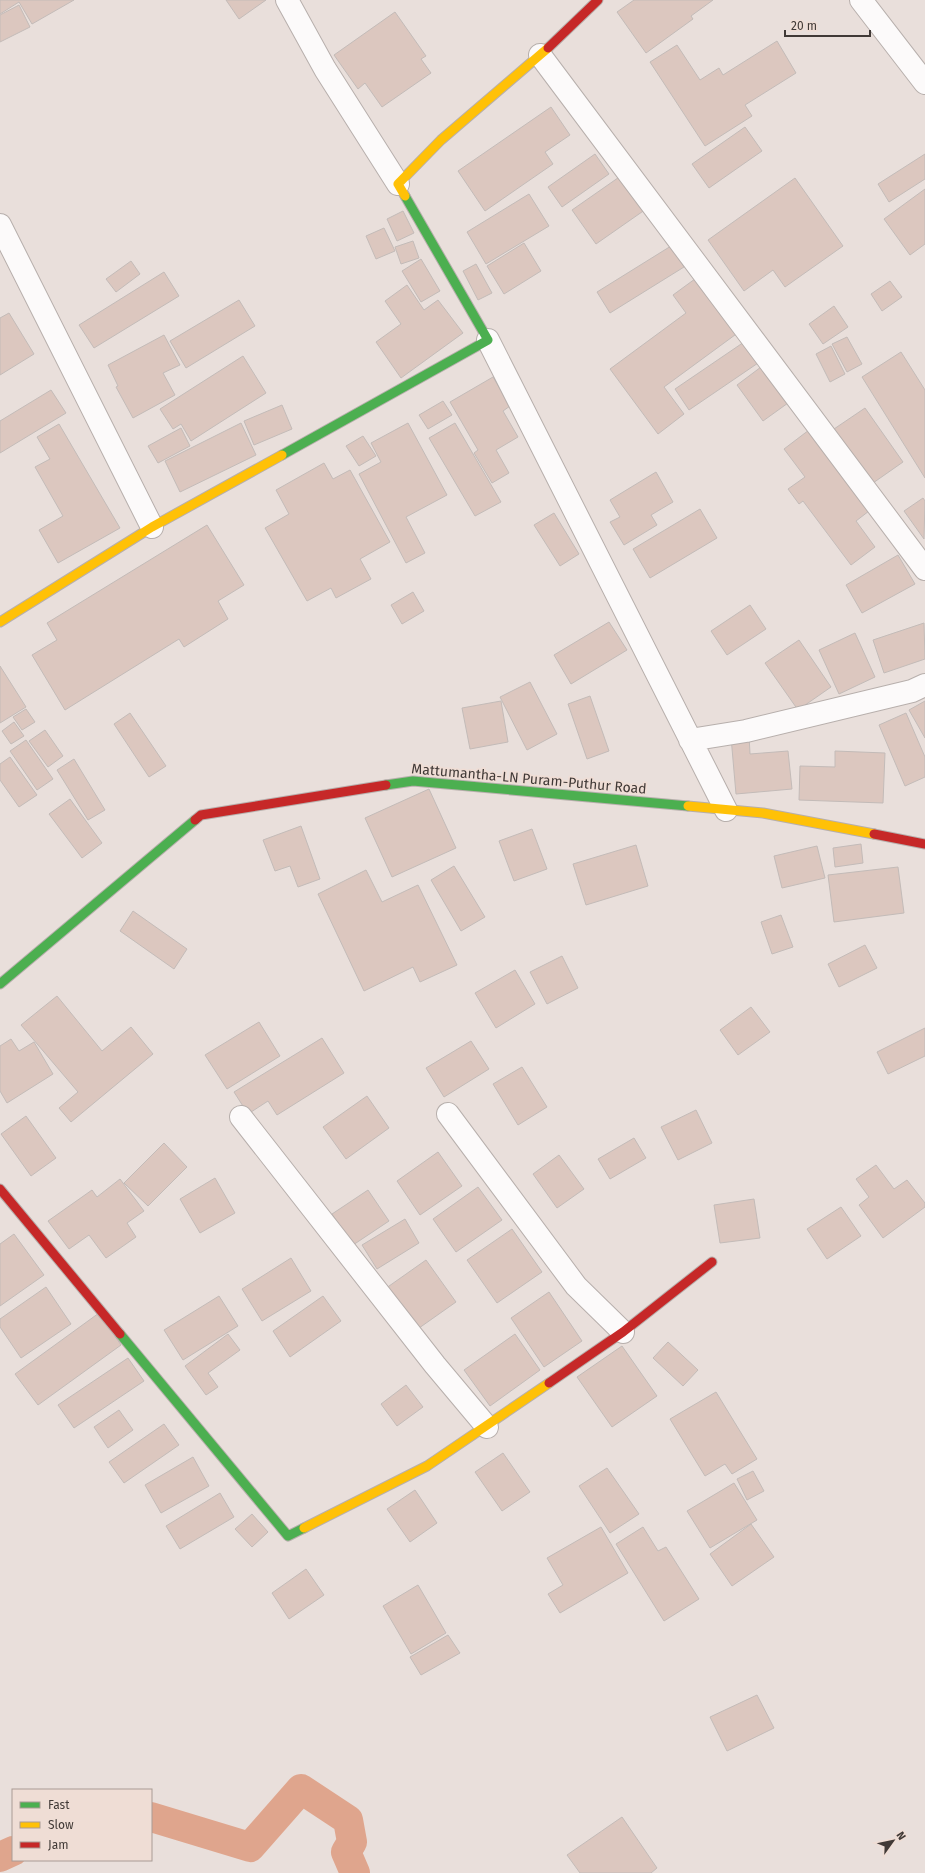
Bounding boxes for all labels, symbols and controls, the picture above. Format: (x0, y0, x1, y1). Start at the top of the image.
scale bar (785, 12, 870, 38)
text: 20 m (791, 19, 817, 33)
street label: Mattumantha-LN Puram-Puthur Road (411, 760, 647, 798)
legend (12, 1789, 152, 1861)
text: Fast (48, 1798, 70, 1812)
text: Slow (48, 1818, 74, 1832)
north arrow (873, 1821, 913, 1861)
text: N (894, 1829, 908, 1842)
text: Jam (48, 1838, 68, 1852)

